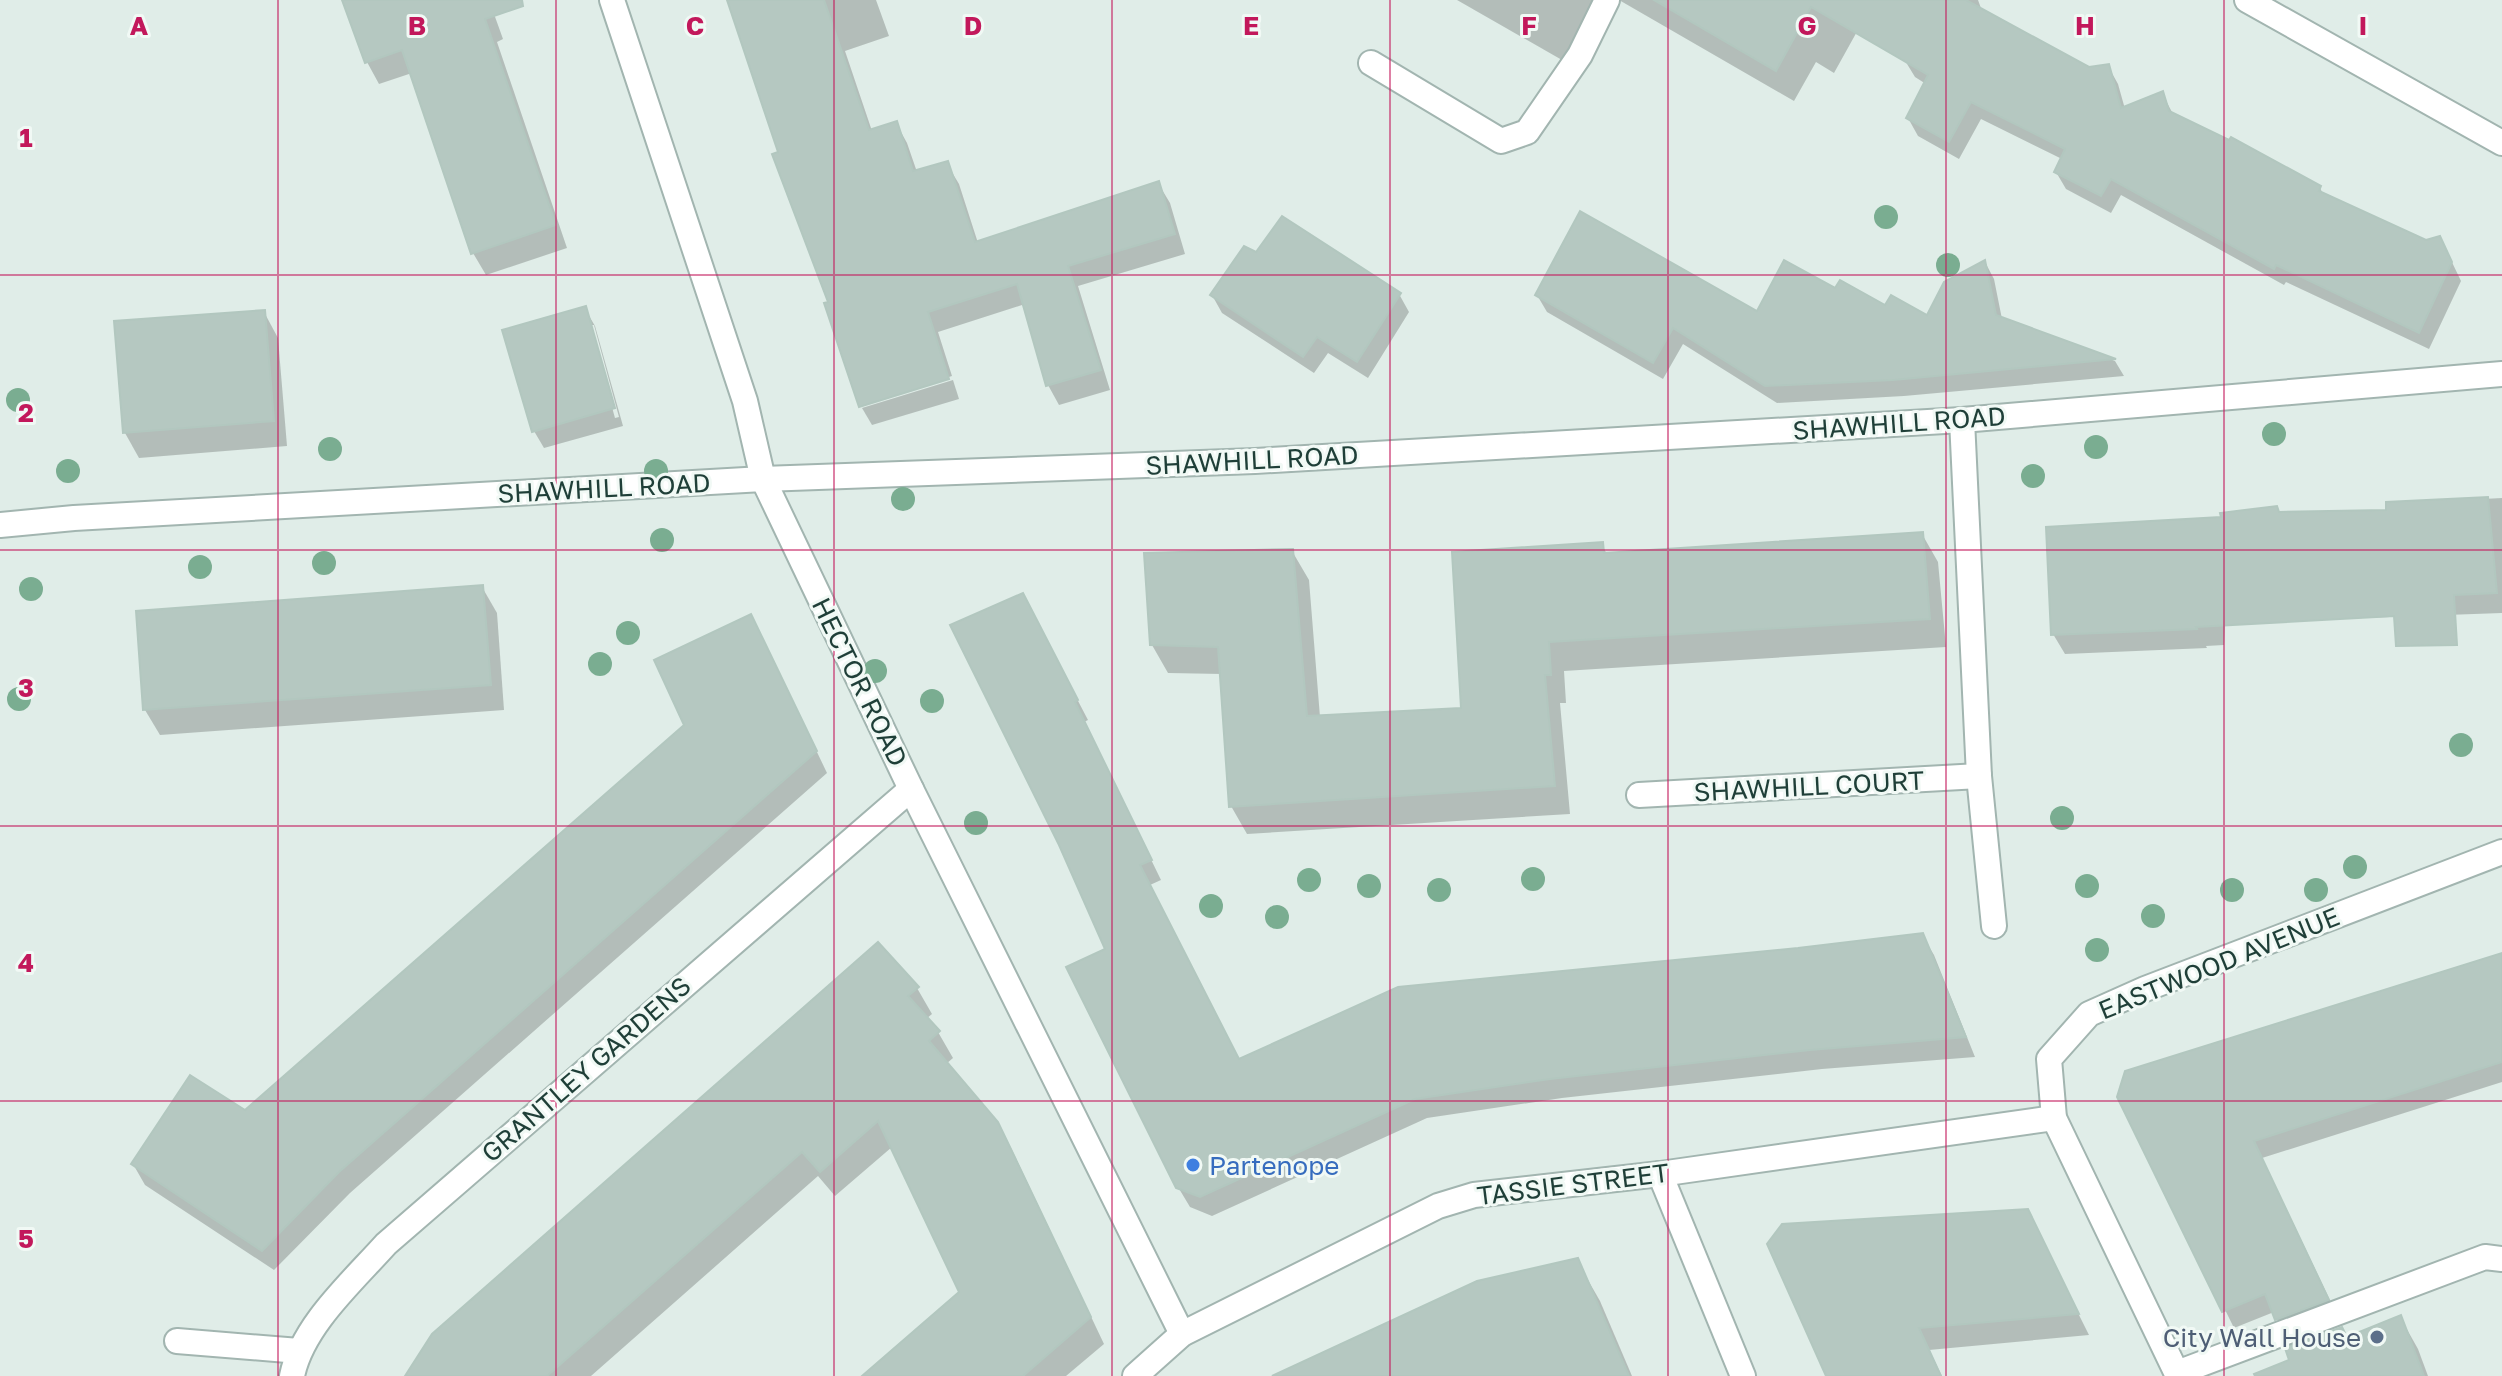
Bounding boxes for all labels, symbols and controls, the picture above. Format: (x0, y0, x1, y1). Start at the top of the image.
text: A (130, 10, 149, 41)
text: B (408, 10, 426, 41)
text: C (686, 10, 704, 41)
text: D (964, 10, 982, 41)
text: E (1243, 10, 1259, 41)
text: F (1521, 10, 1537, 41)
text: G (1797, 10, 1817, 41)
text: H (2075, 10, 2095, 41)
text: I (2359, 10, 2367, 41)
text: 1 (19, 122, 33, 153)
text: 2 (18, 397, 34, 428)
street label: SHAWHILL ROAD (1792, 400, 2006, 446)
street label: SHAWHILL ROAD (1145, 439, 1359, 481)
street label: SHAWHILL ROAD (497, 467, 711, 509)
street label: HECTOR ROAD (806, 593, 914, 771)
text: 3 (18, 672, 34, 703)
street label: SHAWHILL COURT (1693, 764, 1925, 808)
street label: EASTWOOD AVENUE (2094, 900, 2344, 1026)
text: 4 (18, 947, 34, 978)
street label: GRANTLEY GARDENS (475, 970, 697, 1168)
place label: Partenope (1209, 1150, 1339, 1181)
marker: Partenope (1184, 1156, 1202, 1174)
street label: TASSIE STREET (1475, 1157, 1671, 1211)
text: 5 (18, 1223, 34, 1254)
place label: City Wall House (2163, 1322, 2361, 1353)
marker: City Wall House (2368, 1328, 2386, 1346)

